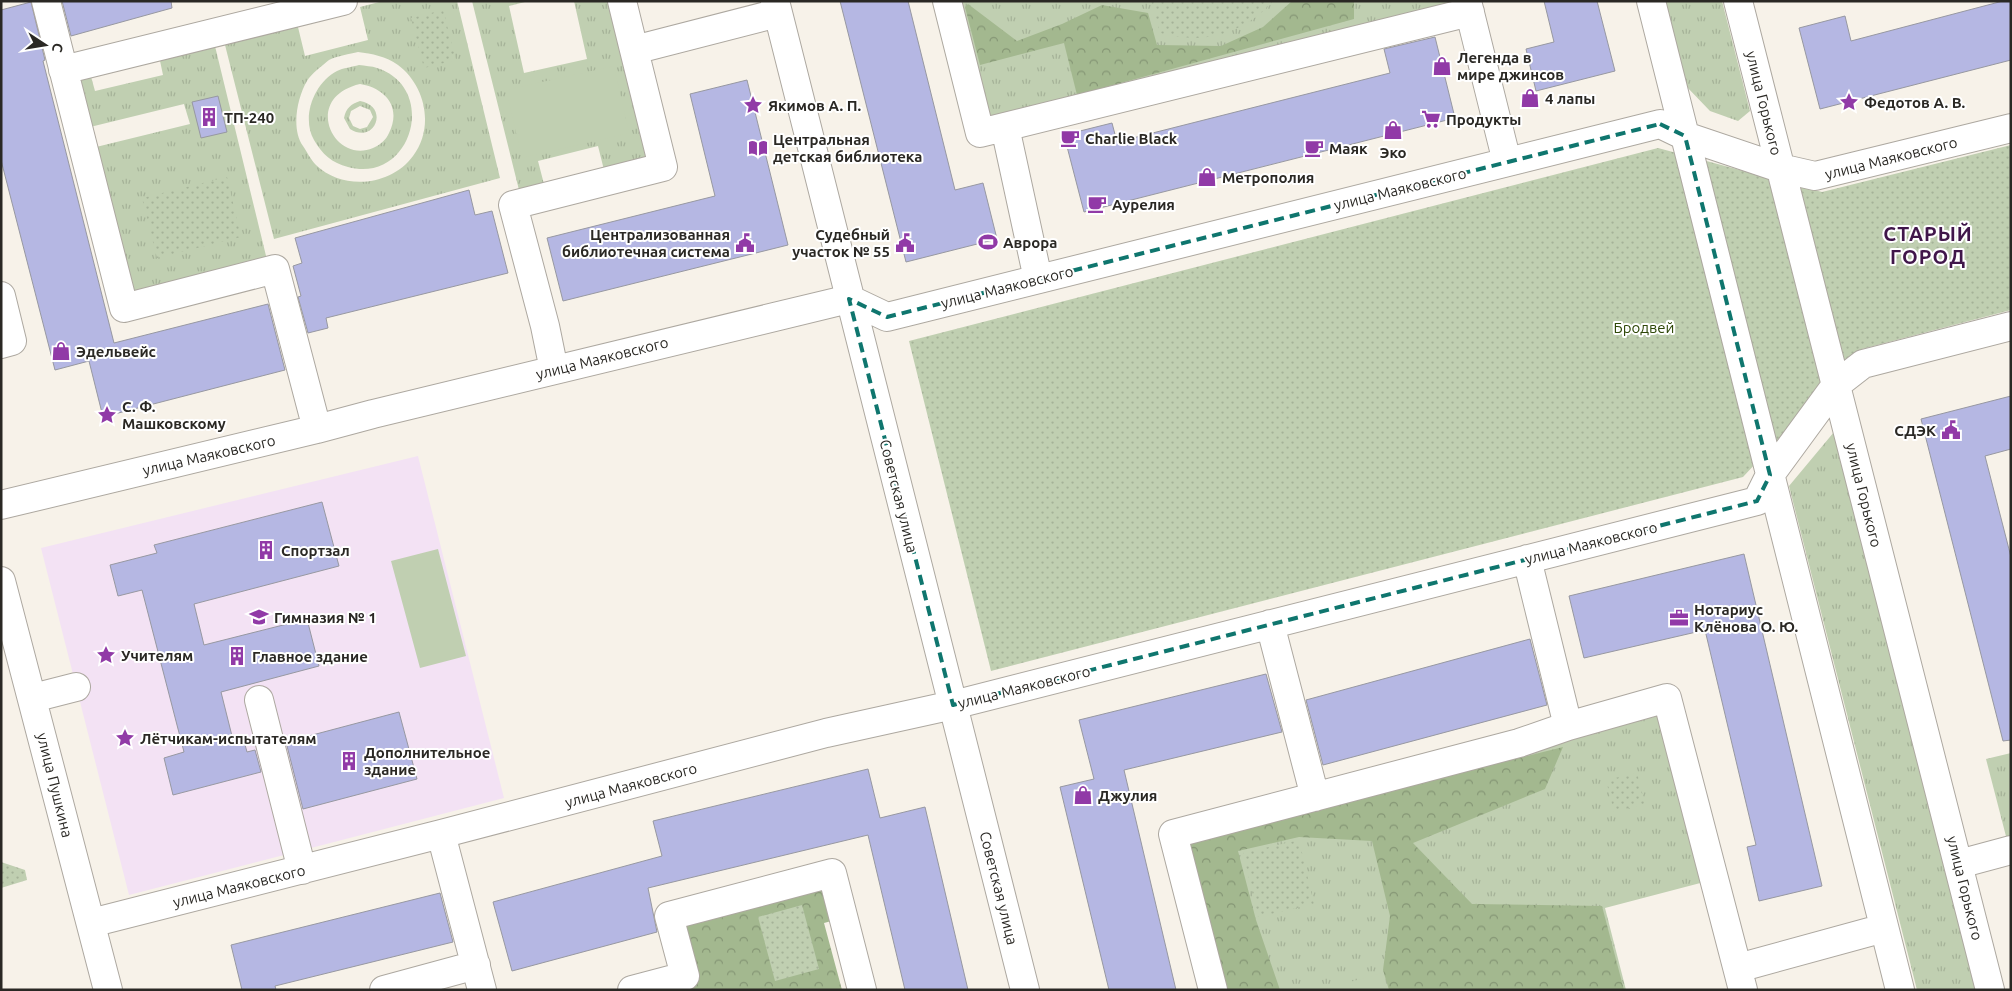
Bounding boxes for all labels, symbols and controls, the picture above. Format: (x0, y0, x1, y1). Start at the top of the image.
north arrow (20, 20, 70, 70)
text: С (49, 42, 66, 54)
place label: Легенда в мире джинсов (1457, 49, 1564, 83)
street label: улица Горького (1743, 49, 1785, 157)
shop icon: Легенда в мире джинсов (1431, 55, 1453, 77)
shop icon: 4 лапы (1519, 87, 1541, 109)
place label: 4 лапы (1545, 90, 1595, 107)
place icon: Федотов А. В. (1838, 91, 1860, 113)
place icon: Якимов А. П. (742, 94, 764, 116)
place label: Федотов А. В. (1864, 94, 1966, 111)
place label: Якимов А. П. (768, 97, 862, 114)
building icon: ТП-240 (198, 106, 220, 128)
supermarket icon: Продукты (1420, 108, 1442, 130)
place label: ТП-240 (224, 109, 274, 126)
place label: Продукты (1446, 111, 1521, 128)
shop icon: Эко (1382, 119, 1404, 141)
cafe icon: Charlie Black (1059, 127, 1081, 149)
place label: Charlie Black (1085, 130, 1178, 147)
place label: Центральная детская библиотека (773, 131, 922, 165)
street label: улица Маяковского (1823, 133, 1959, 183)
library icon: Центральная детская библиотека (747, 137, 769, 159)
cafe icon: Маяк (1303, 137, 1325, 159)
place label: Маяк (1329, 140, 1368, 157)
place label: Эко (1379, 144, 1407, 161)
street label: улица Маяковского (1332, 164, 1468, 214)
shop icon: Метрополия (1196, 166, 1218, 188)
place label: Метрополия (1222, 169, 1314, 186)
cafe icon: Аурелия (1086, 193, 1108, 215)
place label: Аурелия (1112, 196, 1175, 213)
district label: СТАРЫЙ ГОРОД (1883, 222, 1973, 268)
place label: Централизованная библиотечная система (562, 226, 730, 260)
place label: Судебный участок № 55 (792, 226, 890, 260)
sports icon: Аврора (977, 231, 999, 253)
public building icon: Централизованная библиотечная система (734, 232, 756, 254)
public building icon: Судебный участок № 55 (894, 232, 916, 254)
place label: Аврора (1003, 234, 1058, 251)
street label: улица Маяковского (939, 262, 1075, 312)
park label: Бродвей (1613, 319, 1675, 336)
street label: улица Маяковского (534, 333, 670, 383)
shop icon: Эдельвейс (50, 340, 72, 362)
place label: Эдельвейс (76, 343, 156, 360)
place label: С. Ф. Машковскому (122, 398, 226, 432)
place icon: С. Ф. Машковскому (96, 404, 118, 426)
public building icon: СДЭК (1940, 419, 1962, 441)
place label: СДЭК (1894, 422, 1936, 439)
street label: улица Маяковского (141, 431, 277, 479)
street label: Советская улица (877, 438, 921, 554)
street label: улица Горького (1843, 441, 1885, 549)
street label: улица Маяковского (1523, 518, 1659, 568)
building icon: Спортзал (255, 539, 277, 561)
place label: Спортзал (281, 542, 350, 559)
place label: Нотариус Клёнова О. Ю. (1694, 601, 1799, 635)
school or university icon: Гимназия № 1 (248, 606, 270, 628)
office icon: Нотариус Клёнова О. Ю. (1668, 607, 1690, 629)
place label: Гимназия № 1 (274, 609, 377, 626)
place icon: Учителям (95, 644, 117, 666)
building icon: Главное здание (226, 645, 248, 667)
place label: Учителям (121, 647, 193, 664)
place label: Главное здание (252, 648, 368, 665)
street label: улица Маяковского (956, 662, 1092, 712)
place icon: Лётчикам-испытателям (114, 727, 136, 749)
place label: Лётчикам-испытателям (140, 730, 317, 747)
street label: улица Пушкина (34, 731, 76, 839)
place label: Дополнительное здание (364, 744, 490, 778)
building icon: Дополнительное здание (338, 750, 360, 772)
street label: улица Маяковского (563, 759, 699, 811)
shop icon: Джулия (1072, 784, 1094, 806)
place label: Джулия (1098, 787, 1157, 804)
street label: Советская улица (977, 830, 1021, 946)
street label: улица Горького (1944, 834, 1986, 942)
street label: улица Маяковского (171, 861, 307, 911)

